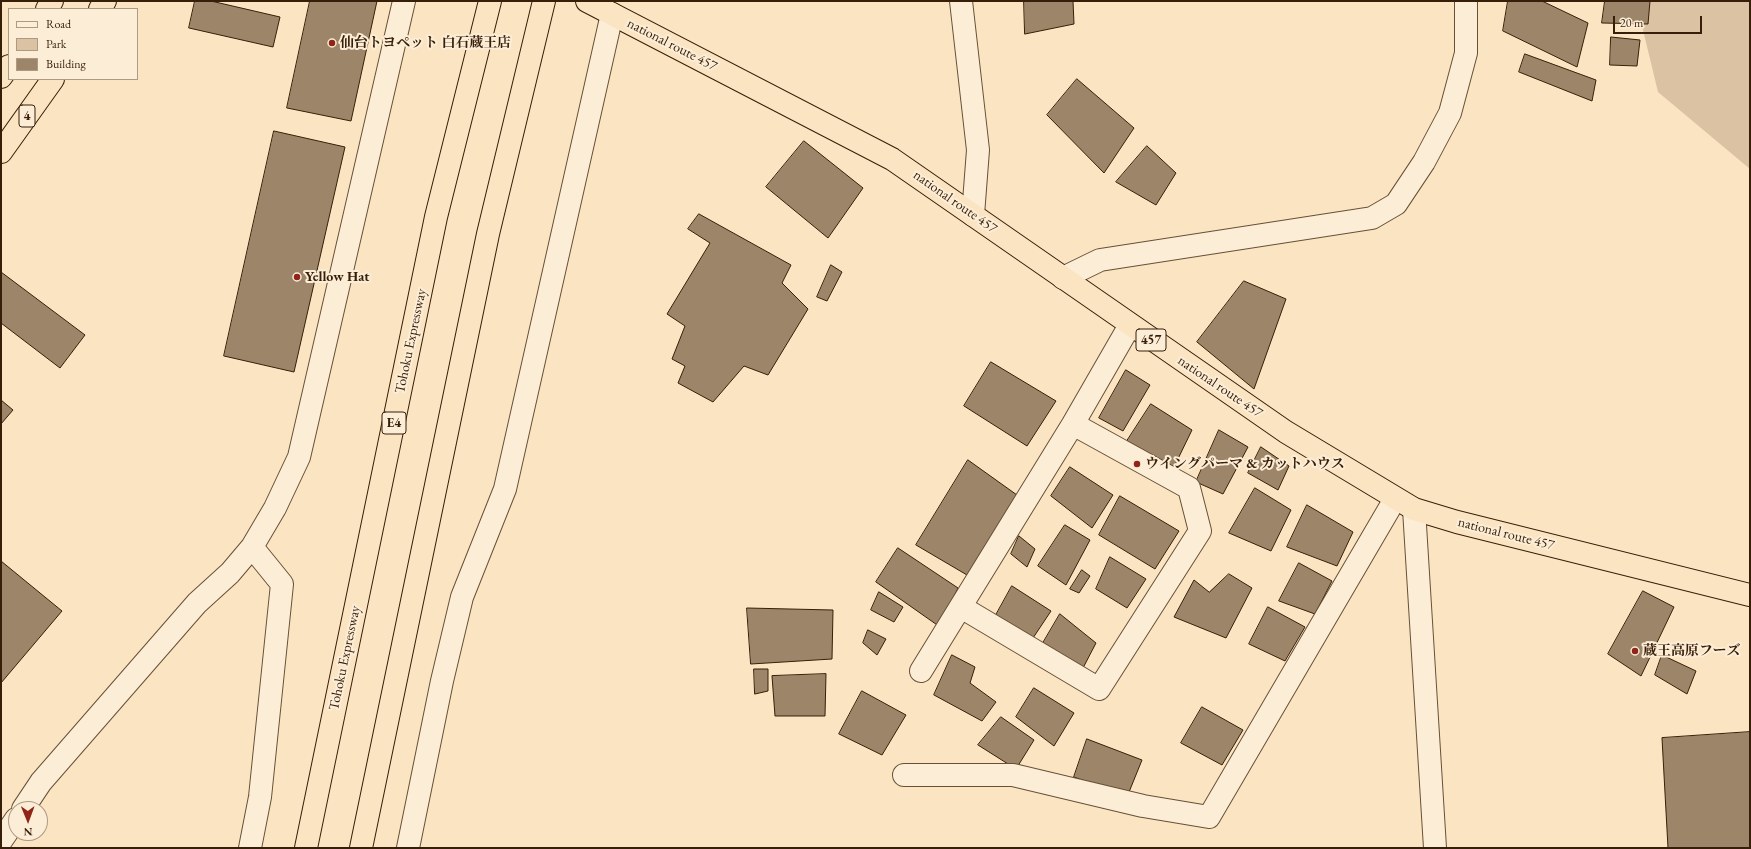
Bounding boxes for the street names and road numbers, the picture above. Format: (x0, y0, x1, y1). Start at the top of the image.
street label: national route 457 (624, 15, 720, 75)
road number: 4 (19, 105, 35, 127)
street label: national route 457 (910, 167, 1000, 237)
street label: Tohoku Expressway (392, 287, 430, 395)
road number: 457 (1136, 329, 1166, 351)
street label: national route 457 (1174, 352, 1266, 422)
road number: E4 (382, 412, 406, 434)
street label: national route 457 (1456, 514, 1556, 554)
street label: Tohoku Expressway (326, 604, 364, 712)

